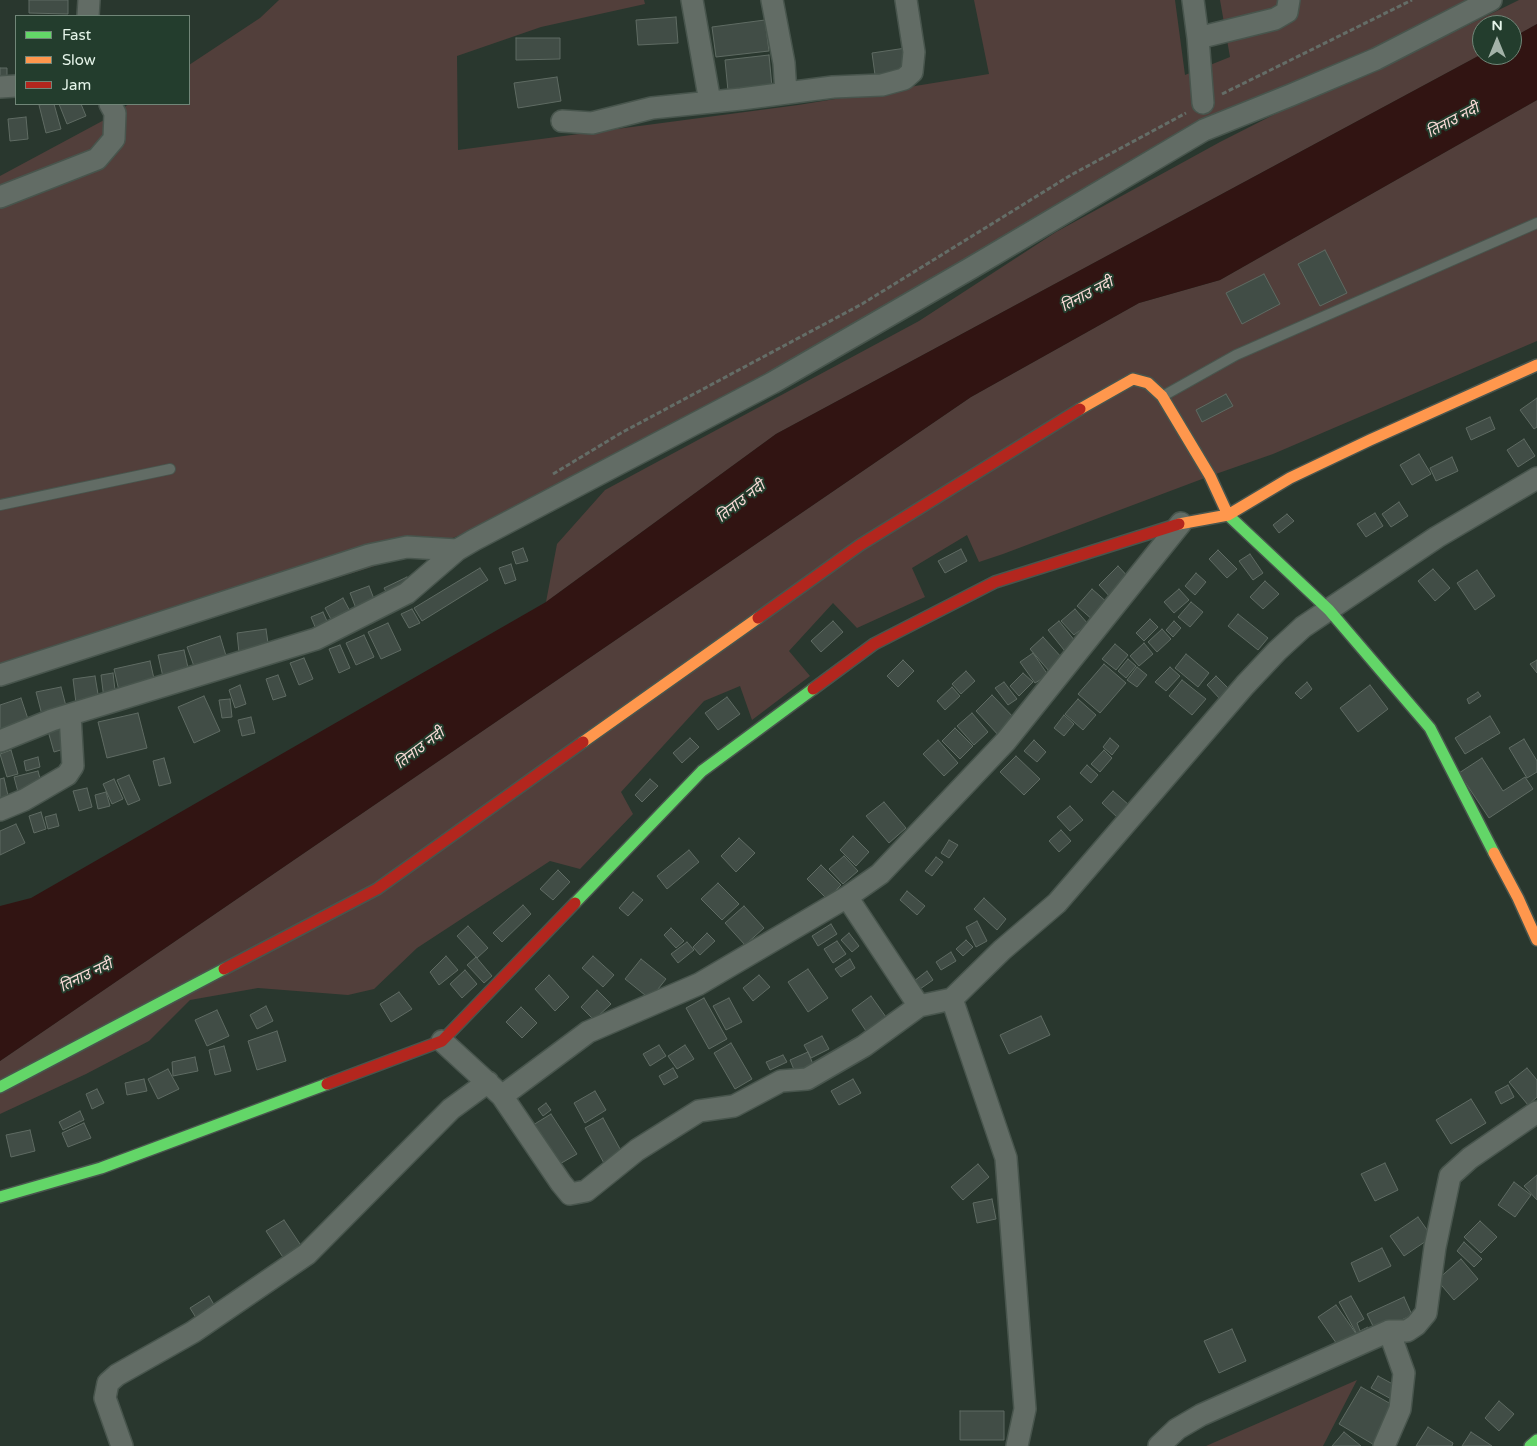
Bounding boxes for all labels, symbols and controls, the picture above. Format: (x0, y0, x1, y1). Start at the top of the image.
legend (15, 15, 190, 105)
north arrow (1472, 15, 1522, 65)
text: N (1491, 17, 1503, 34)
text: Fast (62, 26, 91, 44)
text: Slow (62, 51, 96, 69)
text: Jam (62, 76, 91, 94)
water label: तिनाउ नदी (1424, 100, 1482, 142)
water label: तिनाउ नदी (1058, 274, 1116, 316)
water label: तिनाउ नदी (713, 477, 769, 527)
water label: तिनाउ नदी (392, 725, 448, 773)
water label: तिनाउ नदी (56, 955, 116, 997)

